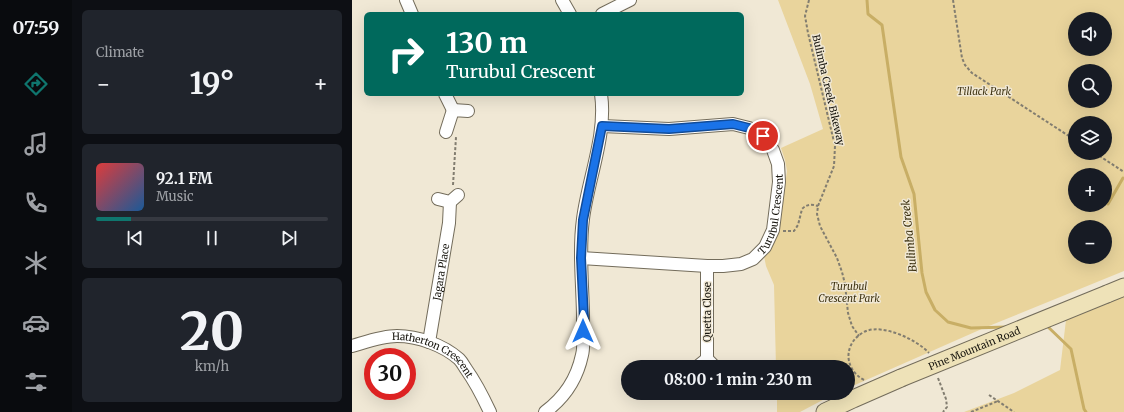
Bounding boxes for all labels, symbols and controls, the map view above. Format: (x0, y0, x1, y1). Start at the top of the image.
map controls (1068, 12, 1112, 264)
button: sound (1068, 12, 1112, 56)
text: 07:59 (13, 16, 59, 39)
text: 130 m (446, 25, 528, 61)
icon: right (380, 28, 432, 80)
street label: Bulimba Creek Bikeway (809, 33, 848, 147)
text: Climate (96, 44, 144, 61)
text: Turubul Crescent (446, 60, 595, 83)
text: 19° (190, 64, 235, 102)
button: search (1068, 64, 1112, 108)
icon: directions (22, 70, 50, 98)
text: − (96, 70, 111, 98)
text: + (313, 70, 328, 98)
park label: Tillack Park (957, 85, 1011, 98)
button: layers (1068, 116, 1112, 160)
pin (746, 119, 780, 153)
icon: arrive (752, 125, 774, 147)
icon: music (22, 130, 50, 158)
button: + (1068, 168, 1112, 212)
text: 92.1 FM (156, 169, 213, 188)
street label: Turubul Crescent (755, 174, 786, 258)
text: Music (156, 188, 194, 205)
icon: phone (22, 189, 50, 217)
water label: Bulimba Creek (898, 199, 920, 273)
button: − (1068, 220, 1112, 264)
icon: previous (124, 227, 146, 249)
icon: pause (201, 227, 223, 249)
icon: next (278, 227, 300, 249)
street label: Jagara Place (430, 243, 452, 302)
icon: climate (22, 249, 50, 277)
park label: Turubul Crescent Park (818, 280, 880, 305)
street label: Quetta Close (701, 282, 714, 342)
text: 20 (180, 299, 244, 364)
icon: car (22, 309, 50, 337)
position arrow (562, 310, 604, 352)
street label: Pine Mountain Road (926, 324, 1022, 373)
street label: Hatherton Crescent (392, 330, 476, 380)
speed limit sign: 30 (364, 348, 416, 400)
text: km/h (195, 358, 229, 375)
icon: filters (22, 368, 50, 396)
text: 08:00 · 1 min · 230 m (664, 370, 812, 389)

